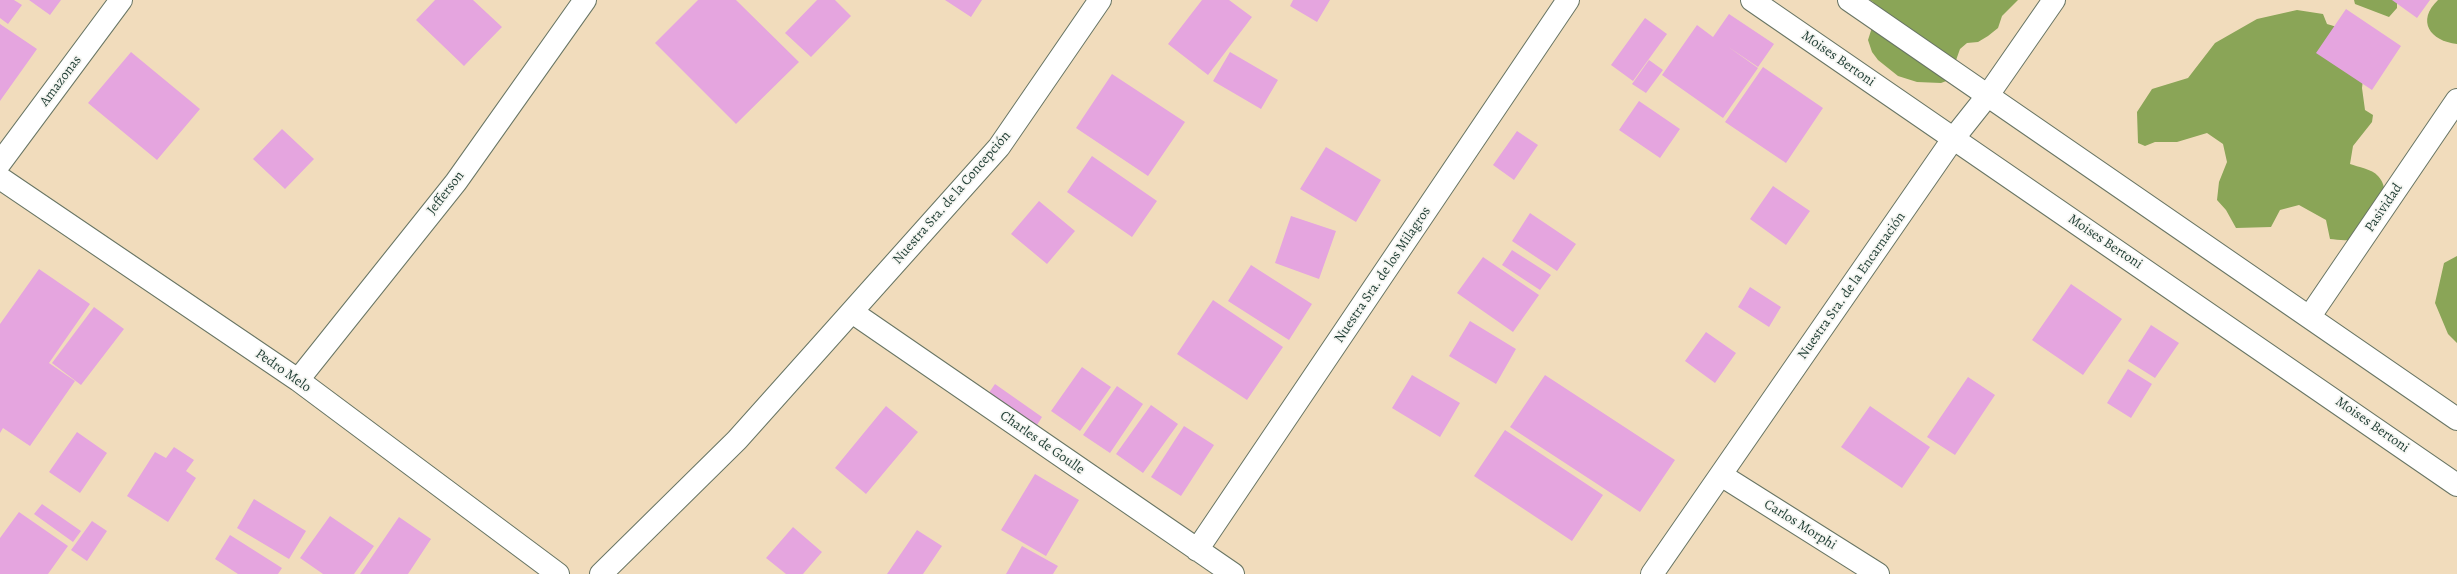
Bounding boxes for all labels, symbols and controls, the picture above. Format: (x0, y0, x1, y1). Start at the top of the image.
street label: Moises Bertoni (1798, 27, 1878, 91)
street label: Amazonas (36, 52, 86, 110)
street label: Nuestra Sra. de la Concepción (890, 128, 1014, 268)
street label: Jefferson (424, 168, 468, 218)
street label: Pasividad (2362, 180, 2406, 236)
street label: Nuestra Sra. de los Milagros (1331, 204, 1435, 346)
street label: Nuestra Sra. de la Encarnación (1795, 209, 1909, 363)
street label: Moises Bertoni (2065, 211, 2145, 273)
street label: Pedro Melo (252, 346, 314, 396)
street label: Moises Bertoni (2332, 393, 2412, 457)
street label: Charles de Goulle (996, 408, 1088, 478)
street label: Carlos Morphi (1761, 496, 1839, 554)

